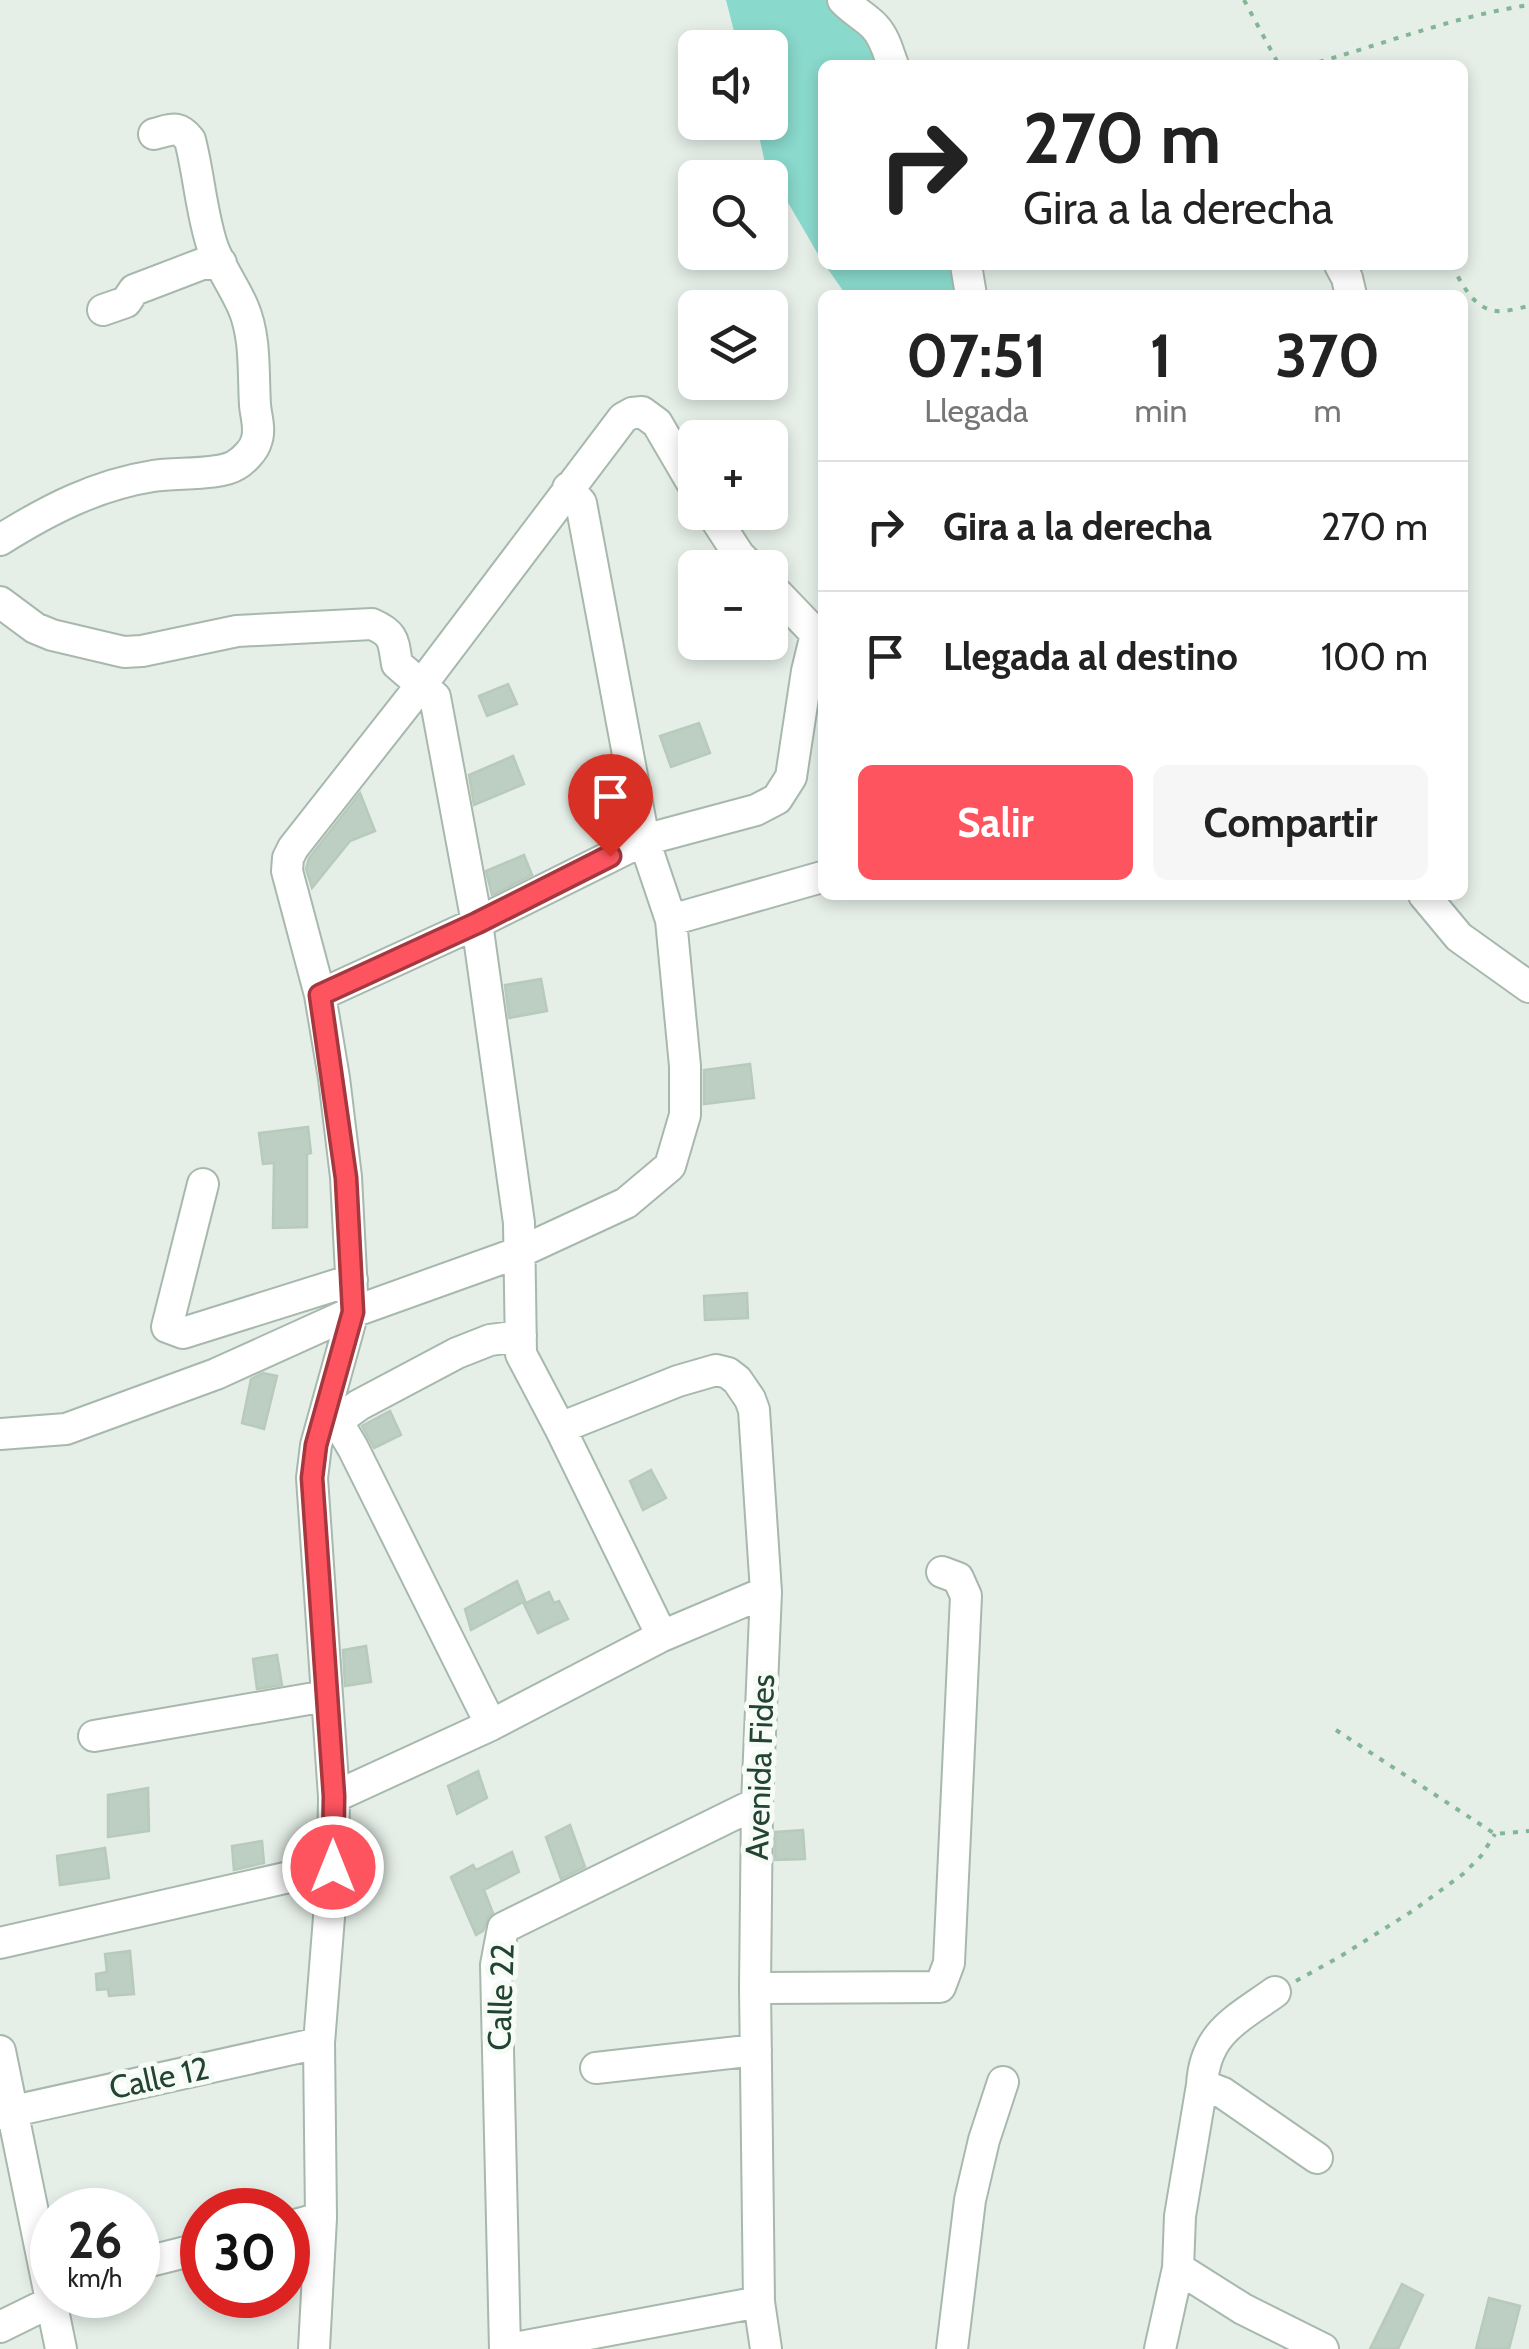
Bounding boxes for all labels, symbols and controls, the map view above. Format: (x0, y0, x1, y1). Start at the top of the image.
map controls (678, 30, 788, 660)
button: sound (678, 30, 788, 140)
text: 270 m (1023, 95, 1221, 181)
icon: right (858, 100, 988, 230)
button: search (678, 160, 788, 270)
text: Gira a la derecha (1023, 181, 1333, 235)
button: layers (678, 290, 788, 400)
text: 07:51 (906, 319, 1047, 392)
text: 1 (1150, 319, 1172, 392)
text: 370 (1275, 319, 1380, 392)
text: Llegada (924, 391, 1028, 430)
text: min (1135, 391, 1187, 430)
text: m (1314, 391, 1342, 430)
button: + (678, 420, 788, 530)
icon: right (858, 499, 913, 554)
text: Gira a la derecha (943, 503, 1212, 550)
text: 270 m (1321, 503, 1428, 550)
button: − (678, 550, 788, 660)
icon: arrive (858, 629, 913, 684)
text: Llegada al destino (943, 633, 1238, 680)
text: 100 m (1321, 633, 1428, 680)
pin (568, 754, 653, 857)
button: Salir (858, 765, 1133, 880)
button: Compartir (1153, 765, 1428, 880)
icon: arrive (583, 769, 638, 824)
street label: Avenida Fides (737, 1673, 782, 1861)
position arrow (281, 1815, 385, 1919)
street label: Calle 22 (479, 1943, 522, 2051)
street label: Calle 12 (106, 2048, 212, 2107)
speed limit sign: 30 (180, 2188, 310, 2318)
text: 26 (68, 2210, 122, 2271)
text: km/h (68, 2263, 122, 2293)

